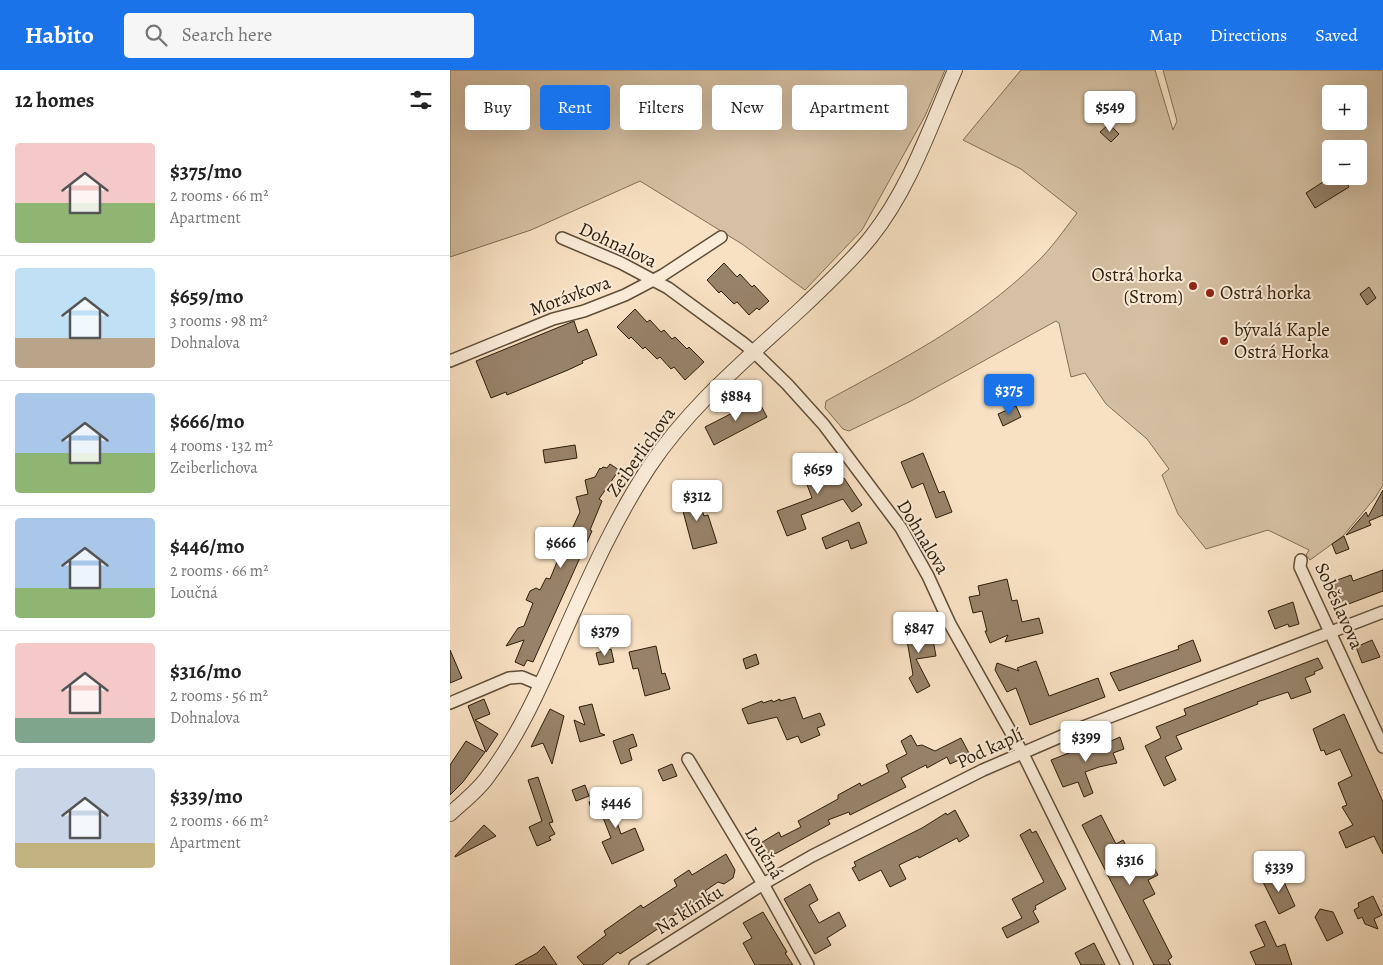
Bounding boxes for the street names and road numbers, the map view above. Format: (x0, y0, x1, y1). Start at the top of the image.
street label: Dohnalova (575, 216, 661, 274)
street label: Morávkova (526, 269, 614, 323)
street label: Zeiberlichova (600, 402, 682, 502)
street label: Dohnalova (890, 495, 956, 579)
street label: Soběslavova (1308, 559, 1370, 654)
street label: Pod kaplí (952, 721, 1028, 775)
street label: Loučná (738, 822, 790, 884)
street label: Na klínku (650, 879, 729, 941)

